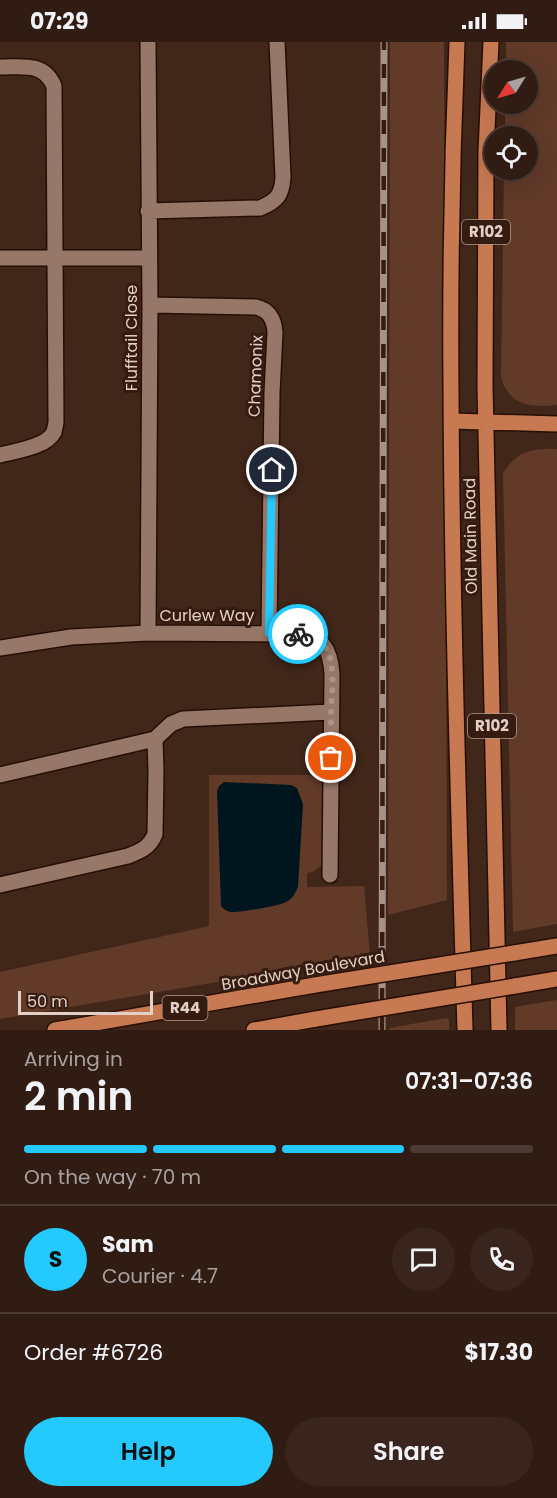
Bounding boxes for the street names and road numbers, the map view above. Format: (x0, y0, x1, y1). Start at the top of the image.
road number: R102 (462, 220, 510, 244)
street label: Flufftail Close (120, 285, 143, 391)
street label: Chamonix (243, 334, 268, 417)
street label: Old Main Road (458, 478, 483, 594)
street label: Curlew Way (159, 604, 255, 627)
road number: R102 (468, 714, 516, 738)
street label: Broadway Boulevard (220, 945, 387, 996)
road number: R44 (162, 996, 207, 1020)

